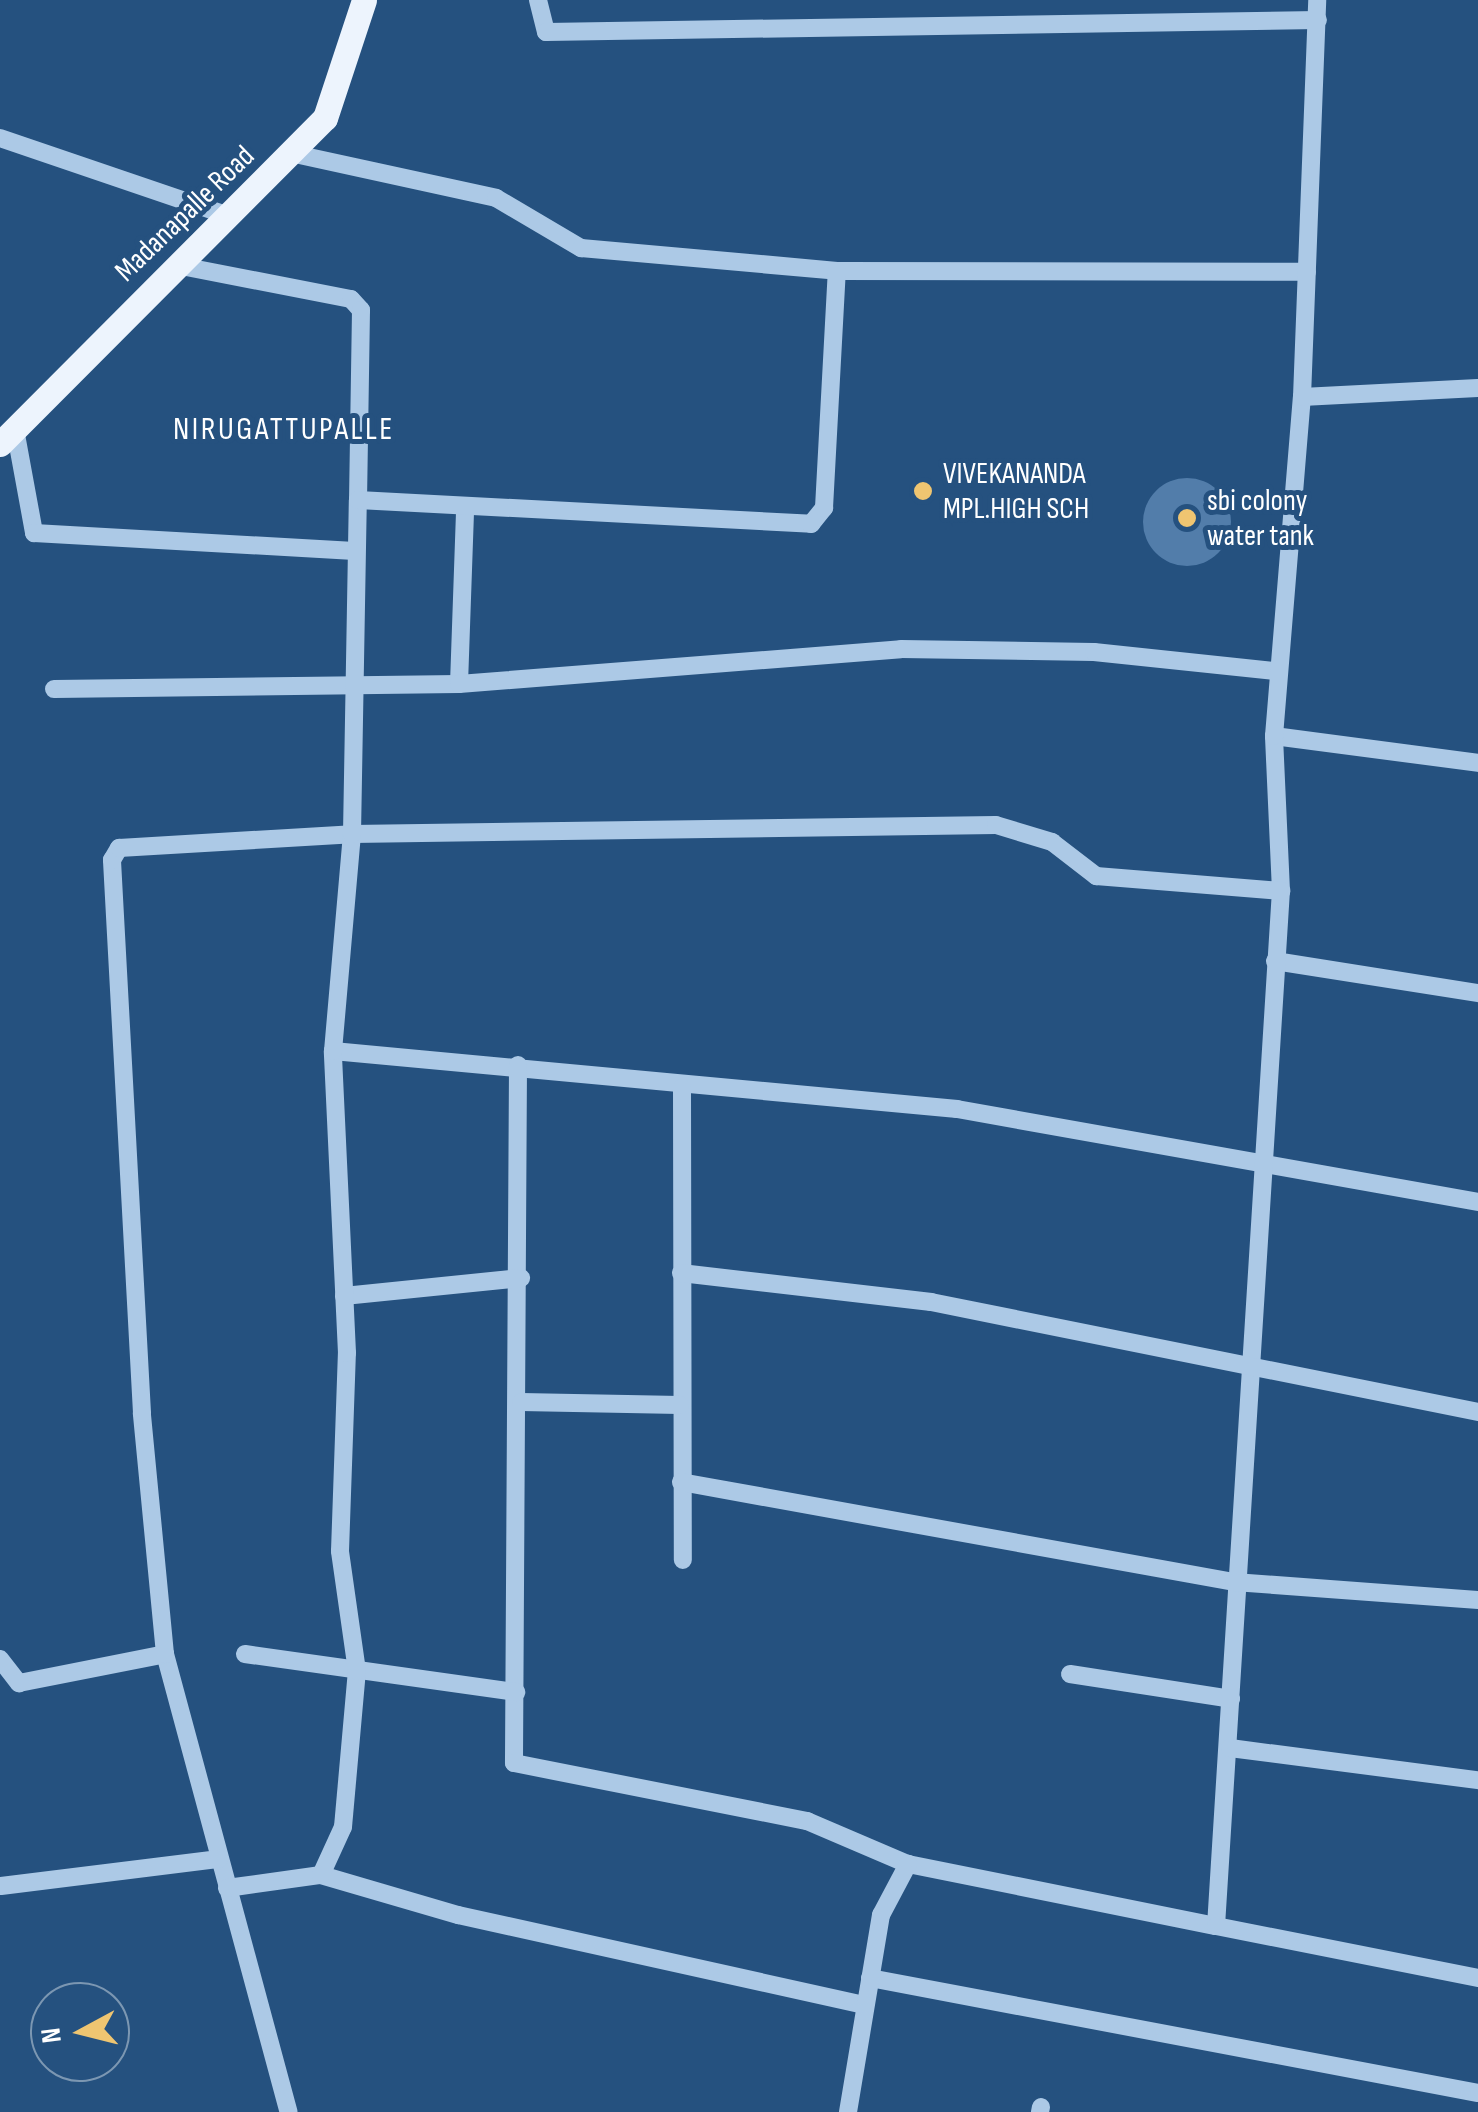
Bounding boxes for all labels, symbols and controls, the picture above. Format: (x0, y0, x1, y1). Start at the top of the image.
street label: Madanapalle Road (108, 139, 262, 289)
district label: NIRUGATTUPALLE (173, 411, 395, 449)
place label: VIVEKANANDA MPL.HIGH SCH (943, 456, 1089, 526)
marker: VIVEKANANDA MPL.HIGH SCH (912, 480, 934, 502)
place label: sbi colony water tank (1207, 483, 1314, 554)
marker: sbi colony water tank (1176, 507, 1198, 529)
north arrow (30, 1982, 130, 2082)
text: N (34, 2026, 69, 2045)

